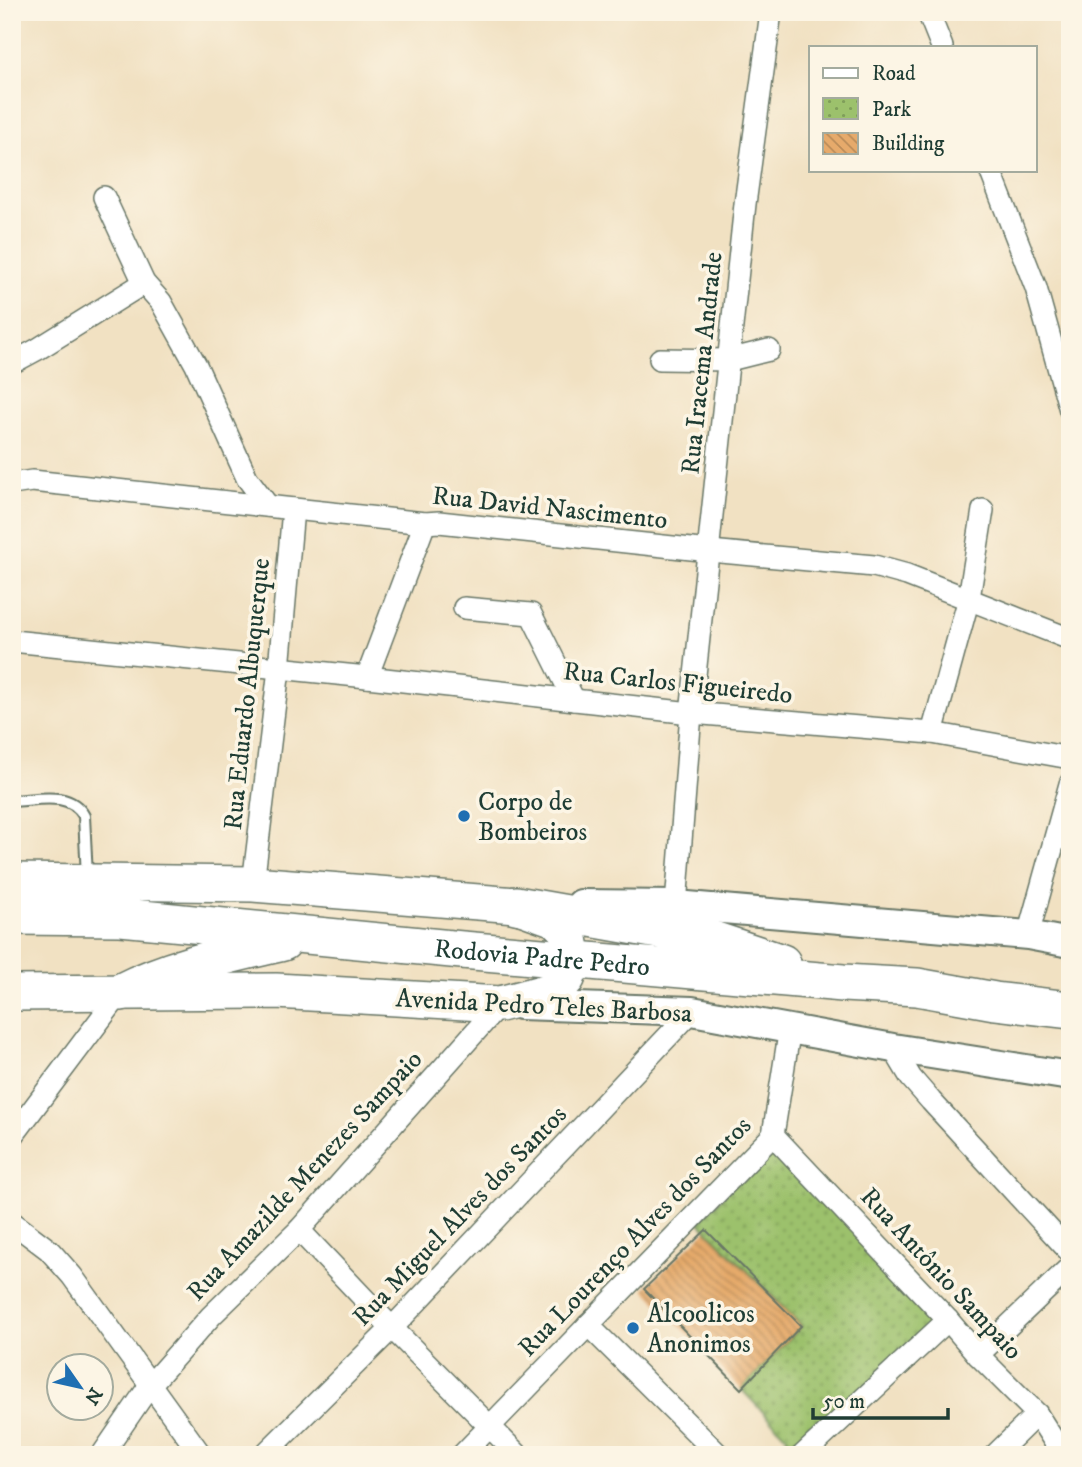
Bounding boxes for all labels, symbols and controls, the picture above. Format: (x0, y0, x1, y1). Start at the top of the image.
legend (809, 46, 1036, 172)
text: Road (872, 61, 916, 87)
text: Park (872, 97, 912, 123)
text: Building (872, 131, 945, 157)
street label: Rua Iracema Andrade (674, 250, 731, 476)
street label: Rua David Nascimento (431, 480, 669, 537)
street label: Rua Eduardo Albuquerque (217, 557, 278, 832)
street label: Rua Carlos Figueiredo (562, 655, 794, 712)
place label: Corpo de Bombeiros (478, 786, 587, 849)
marker: Corpo de Bombeiros (456, 808, 472, 824)
street label: Rodovia Padre Pedro (433, 932, 651, 984)
street label: Avenida Pedro Teles Barbosa (395, 982, 693, 1031)
street label: Rua Amazilde Menezes Sampaio (180, 1044, 430, 1308)
street label: Rua Miguel Alves dos Santos (346, 1099, 574, 1333)
street label: Rua Lourenço Alves dos Santos (511, 1110, 759, 1364)
street label: Rua Antônio Sampaio (853, 1181, 1029, 1367)
place label: Alcoolicos Anonimos (647, 1298, 755, 1361)
marker: Alcoolicos Anonimos (625, 1320, 641, 1336)
north arrow (46, 1352, 116, 1422)
scale bar (813, 1376, 947, 1420)
text: N (79, 1383, 107, 1409)
text: 50 m (823, 1389, 865, 1415)

